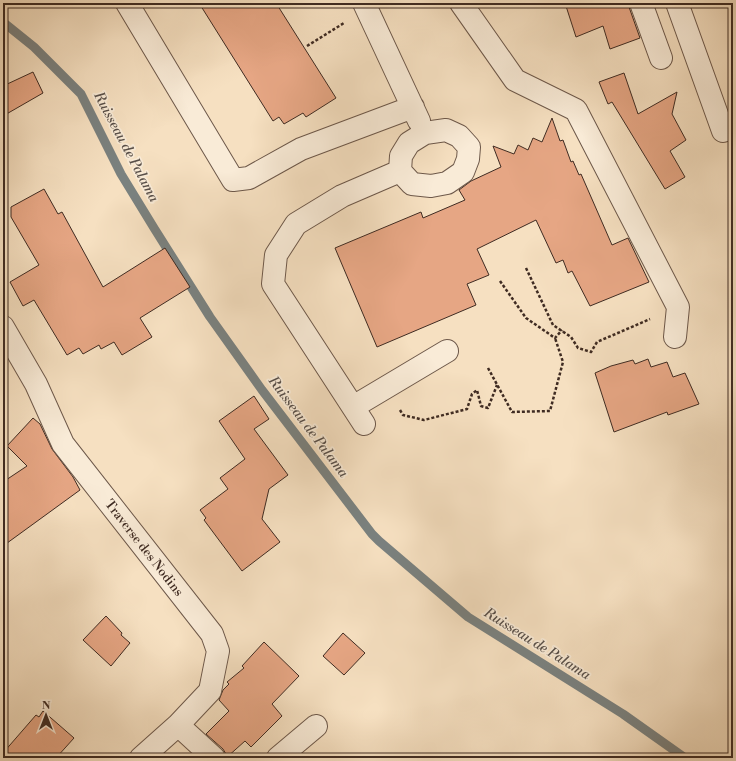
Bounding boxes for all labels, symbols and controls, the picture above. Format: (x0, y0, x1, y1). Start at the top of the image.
water label: Ruisseau de Palama (89, 88, 163, 205)
water label: Ruisseau de Palama (263, 372, 352, 481)
street label: Traverse des Nodins (101, 496, 187, 600)
water label: Ruisseau de Palama (479, 603, 594, 684)
north arrow (26, 695, 66, 735)
text: N (42, 699, 51, 713)

